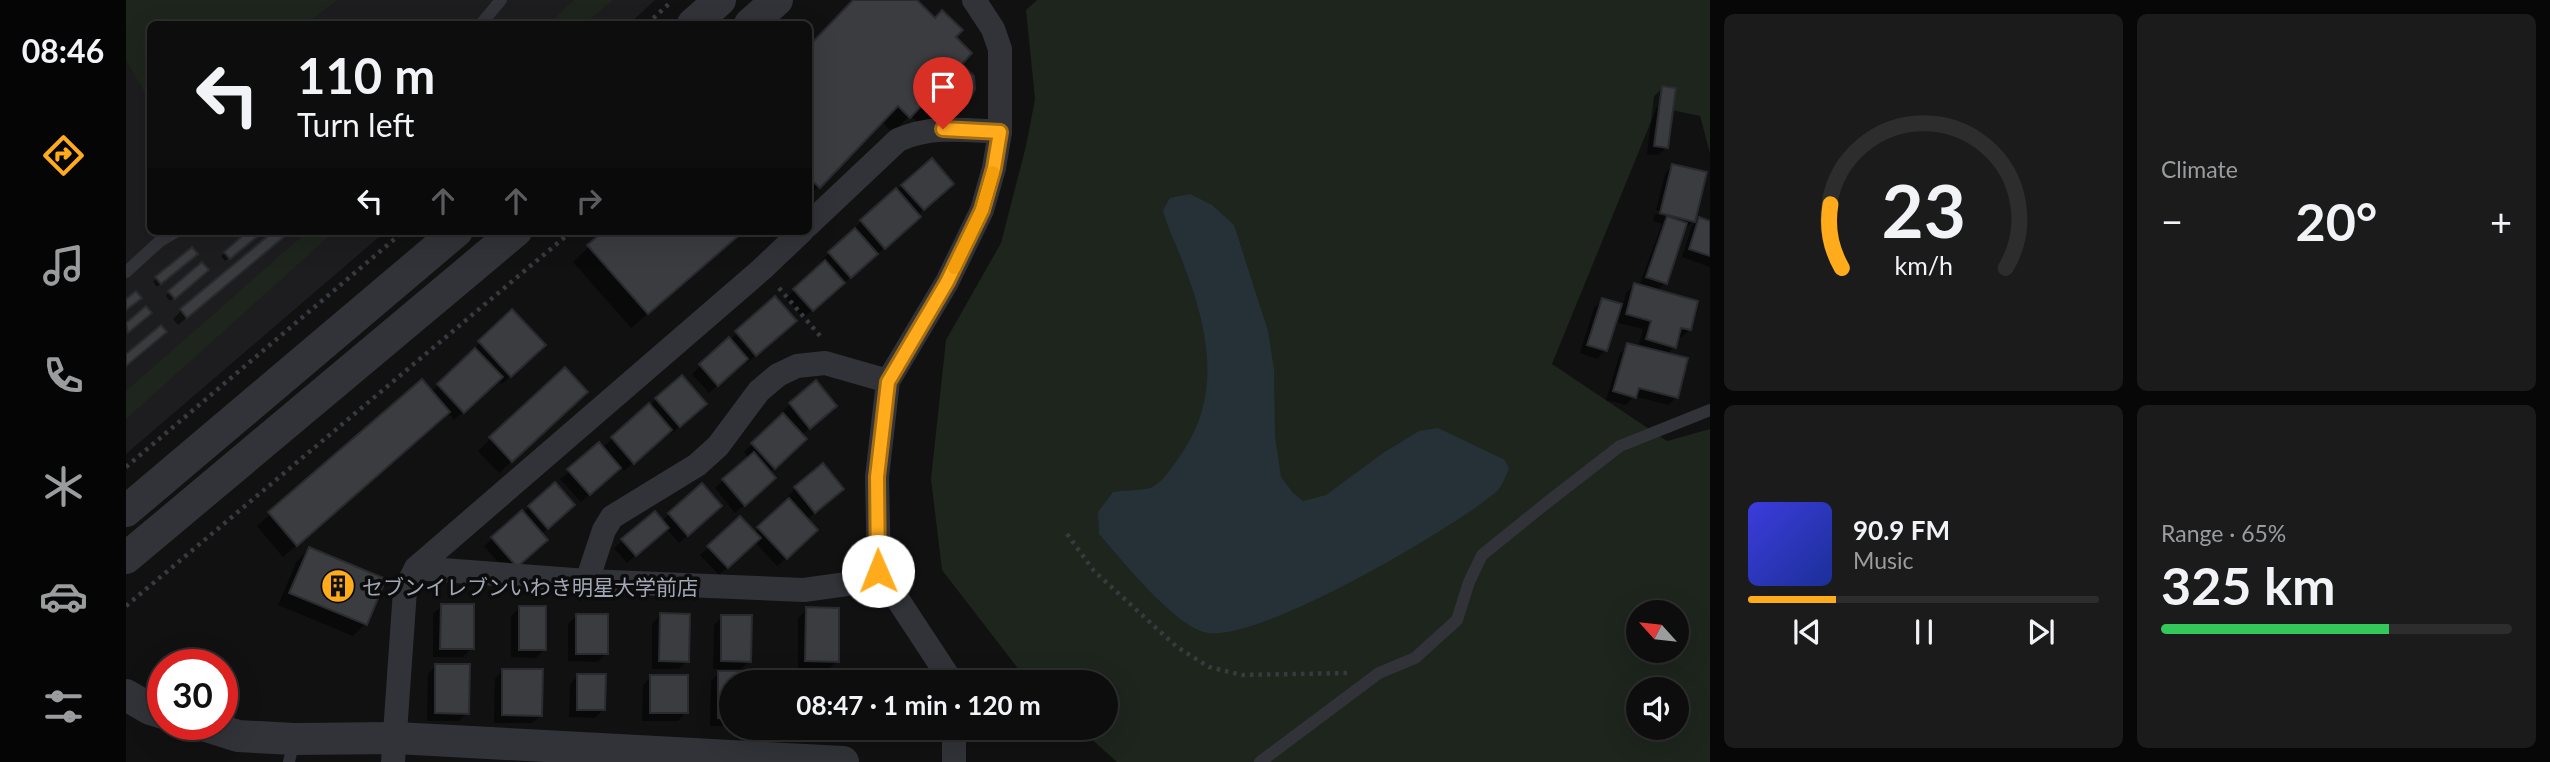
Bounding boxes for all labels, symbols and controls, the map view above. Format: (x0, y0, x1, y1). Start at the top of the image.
text: 08:46 (22, 31, 104, 70)
text: 110 m (297, 46, 435, 104)
icon: left (182, 49, 273, 140)
pin (913, 57, 973, 129)
icon: arrive (924, 68, 962, 106)
text: Turn left (297, 105, 414, 144)
icon: directions (39, 131, 88, 180)
text: Climate (2161, 155, 2238, 183)
text: 23 (1881, 167, 1966, 255)
icon: left (351, 182, 389, 220)
icon: ahead (424, 182, 462, 220)
icon: ahead (497, 182, 535, 220)
icon: right (570, 182, 608, 220)
text: 20° (2296, 190, 2377, 252)
text: − (2161, 198, 2183, 244)
text: + (2490, 198, 2512, 244)
icon: music (39, 241, 88, 290)
text: km/h (1894, 250, 1953, 280)
icon: phone (39, 351, 88, 400)
icon: climate (39, 462, 88, 511)
text: 90.9 FM (1853, 514, 1950, 546)
text: Range · 65% (2161, 519, 2286, 547)
position arrow (841, 534, 915, 608)
text: Music (1853, 546, 1913, 574)
text: 325 km (2161, 554, 2335, 616)
building icon: セブンイレブンいわき明星大学前店 (319, 567, 357, 605)
icon: car (39, 572, 88, 621)
place label: セブンイレブンいわき明星大学前店 (362, 574, 698, 599)
north arrow (1626, 600, 1689, 663)
map controls (1626, 600, 1689, 740)
icon: previous (1788, 613, 1826, 651)
icon: pause (1905, 613, 1943, 651)
icon: next (2022, 613, 2060, 651)
speed limit sign: 30 (147, 649, 238, 740)
button: sound (1626, 677, 1689, 740)
icon: filters (39, 682, 88, 731)
text: 08:47 · 1 min · 120 m (796, 689, 1041, 721)

